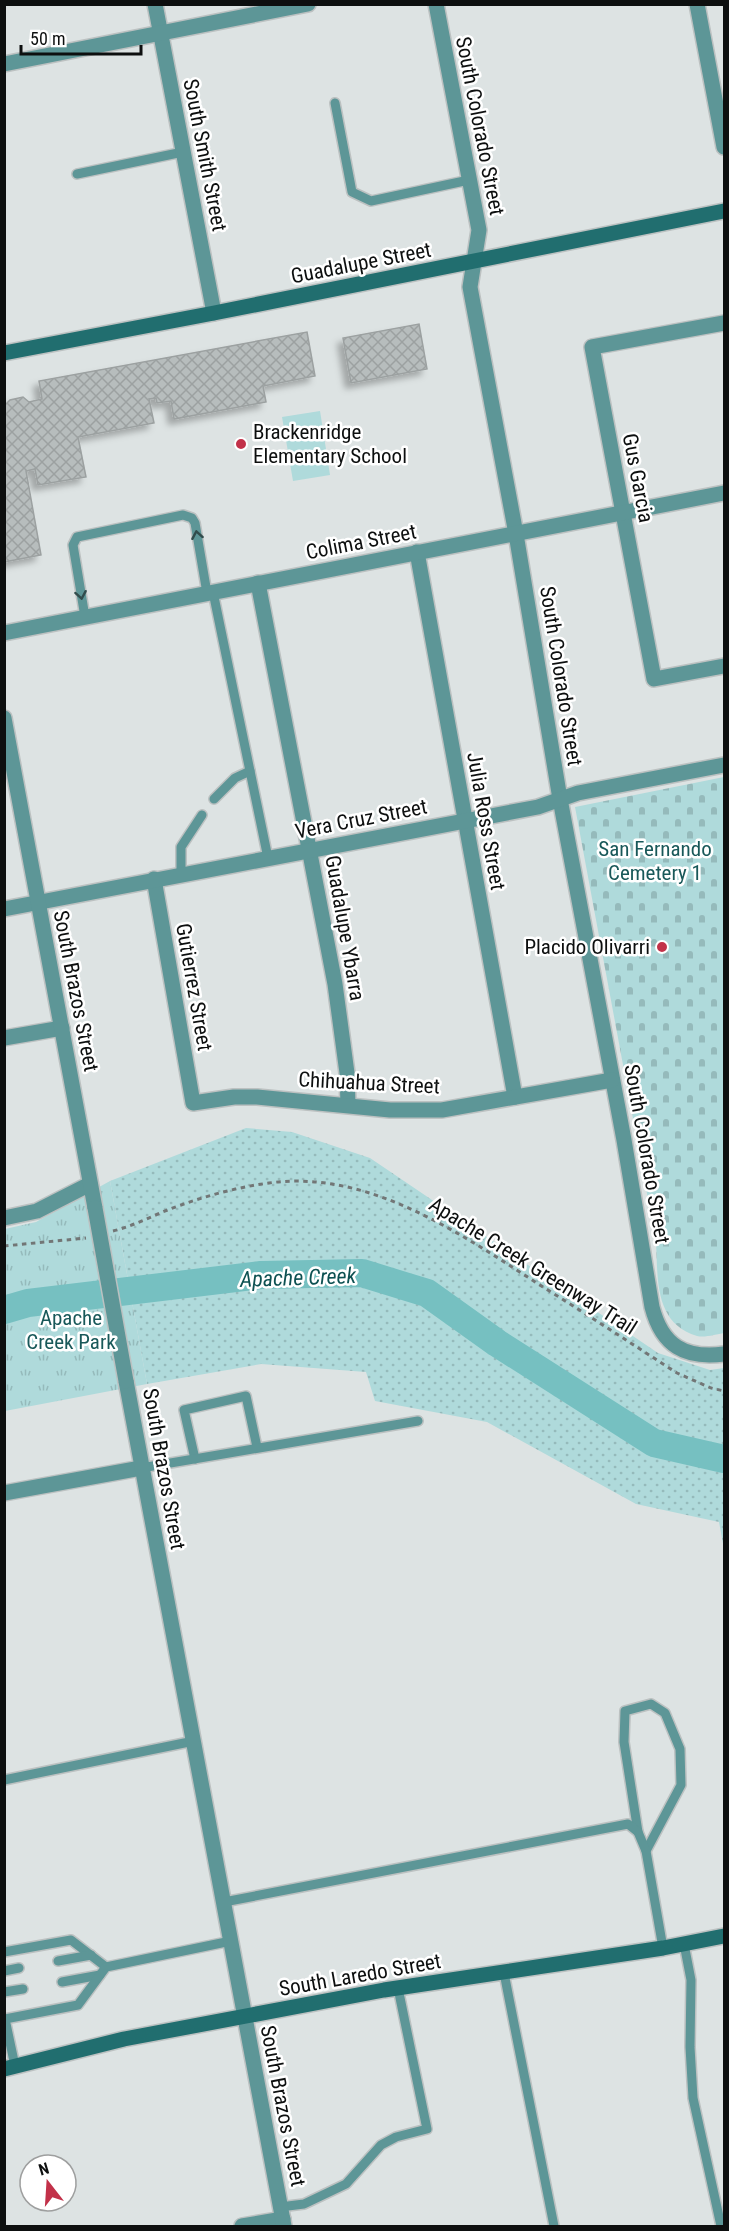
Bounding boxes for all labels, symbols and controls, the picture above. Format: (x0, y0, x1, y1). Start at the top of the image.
scale bar (21, 18, 141, 56)
text: 50 m (30, 28, 65, 49)
street label: South Colorado Street (451, 35, 509, 217)
street label: South Smith Street (178, 77, 232, 233)
street label: Guadalupe Street (289, 238, 433, 288)
place label: Brackenridge Elementary School (253, 420, 407, 468)
street label: Gus Garcia (618, 431, 658, 525)
marker: Brackenridge Elementary School (234, 437, 248, 451)
street label: Colima Street (304, 520, 418, 564)
one-way arrow (191, 530, 204, 540)
street label: South Colorado Street (535, 584, 587, 768)
one-way arrow (75, 590, 87, 599)
street label: Julia Ross Street (462, 750, 510, 892)
street label: Vera Cruz Street (293, 794, 429, 844)
park label: San Fernando Cemetery 1 (598, 837, 712, 885)
street label: Guadalupe Ybarra (320, 854, 370, 1002)
street label: South Brazos Street (49, 908, 103, 1074)
street label: Gutierrez Street (171, 921, 217, 1053)
place label: Placido Olivarri (524, 935, 650, 959)
marker: Placido Olivarri (655, 940, 669, 954)
street label: South Colorado Street (619, 1062, 675, 1246)
street label: Chihuahua Street (298, 1067, 440, 1099)
street label: Apache Creek Greenway Trail (425, 1192, 641, 1340)
water label: Apache Creek (238, 1263, 357, 1292)
park label: Apache Creek Park (26, 1306, 116, 1354)
street label: South Brazos Street (138, 1386, 190, 1552)
street label: South Laredo Street (277, 1949, 443, 2001)
street label: South Brazos Street (256, 2023, 310, 2189)
north arrow (18, 2153, 78, 2213)
text: N (36, 2159, 51, 2180)

